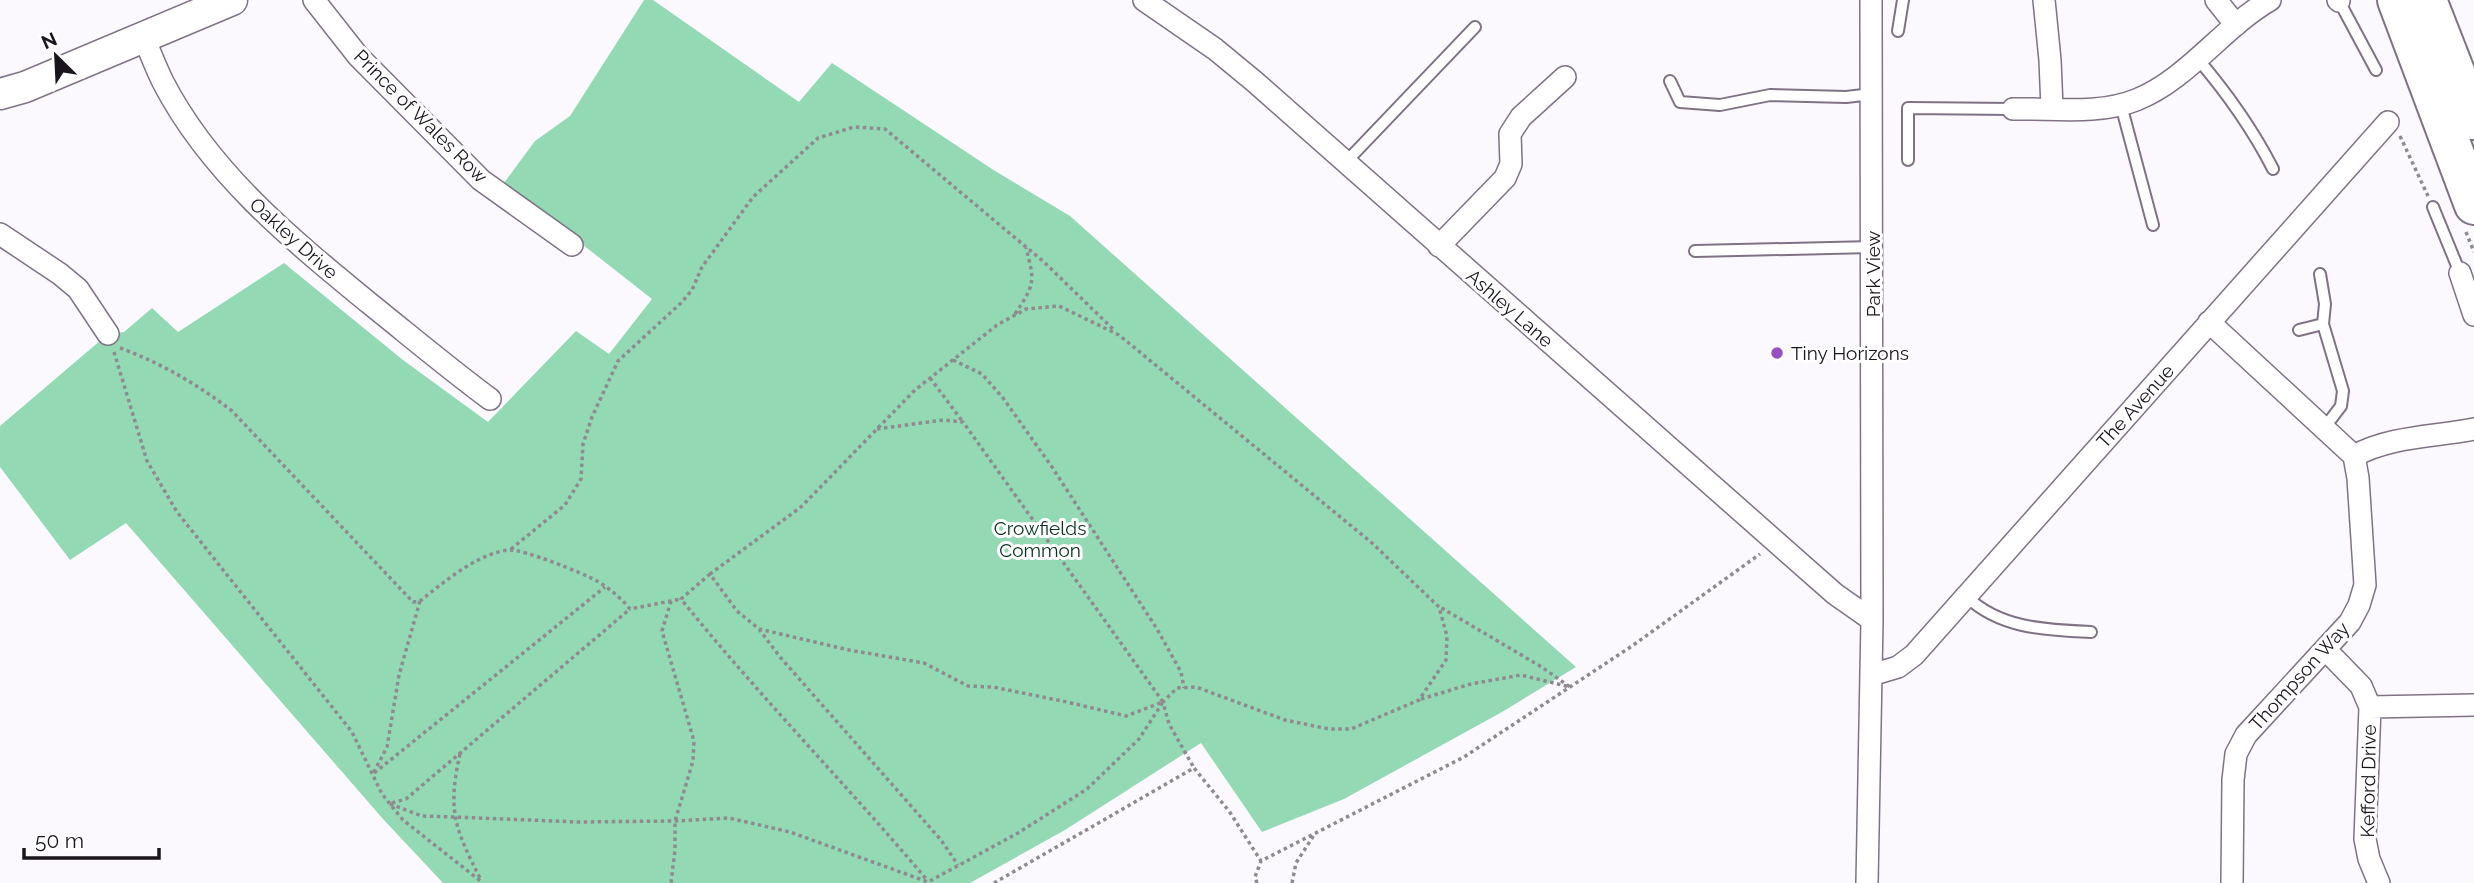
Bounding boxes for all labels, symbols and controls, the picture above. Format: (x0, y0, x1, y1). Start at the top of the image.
north arrow (21, 21, 91, 91)
text: N (38, 27, 60, 53)
street label: Prince of Wales Row (350, 45, 493, 188)
street label: Oakley Drive (246, 193, 342, 283)
street label: Park View (1862, 230, 1884, 317)
street label: Ashley Lane (1462, 265, 1558, 351)
place label: Tiny Horizons (1791, 342, 1909, 364)
marker: Tiny Horizons (1769, 345, 1785, 361)
street label: The Avenue (2092, 360, 2178, 452)
park label: Crowfields Common (994, 517, 1086, 561)
street label: Thompson Way (2245, 617, 2353, 735)
street label: Kefford Drive (2356, 724, 2380, 838)
scale bar (24, 816, 159, 860)
text: 50 m (35, 828, 84, 853)

